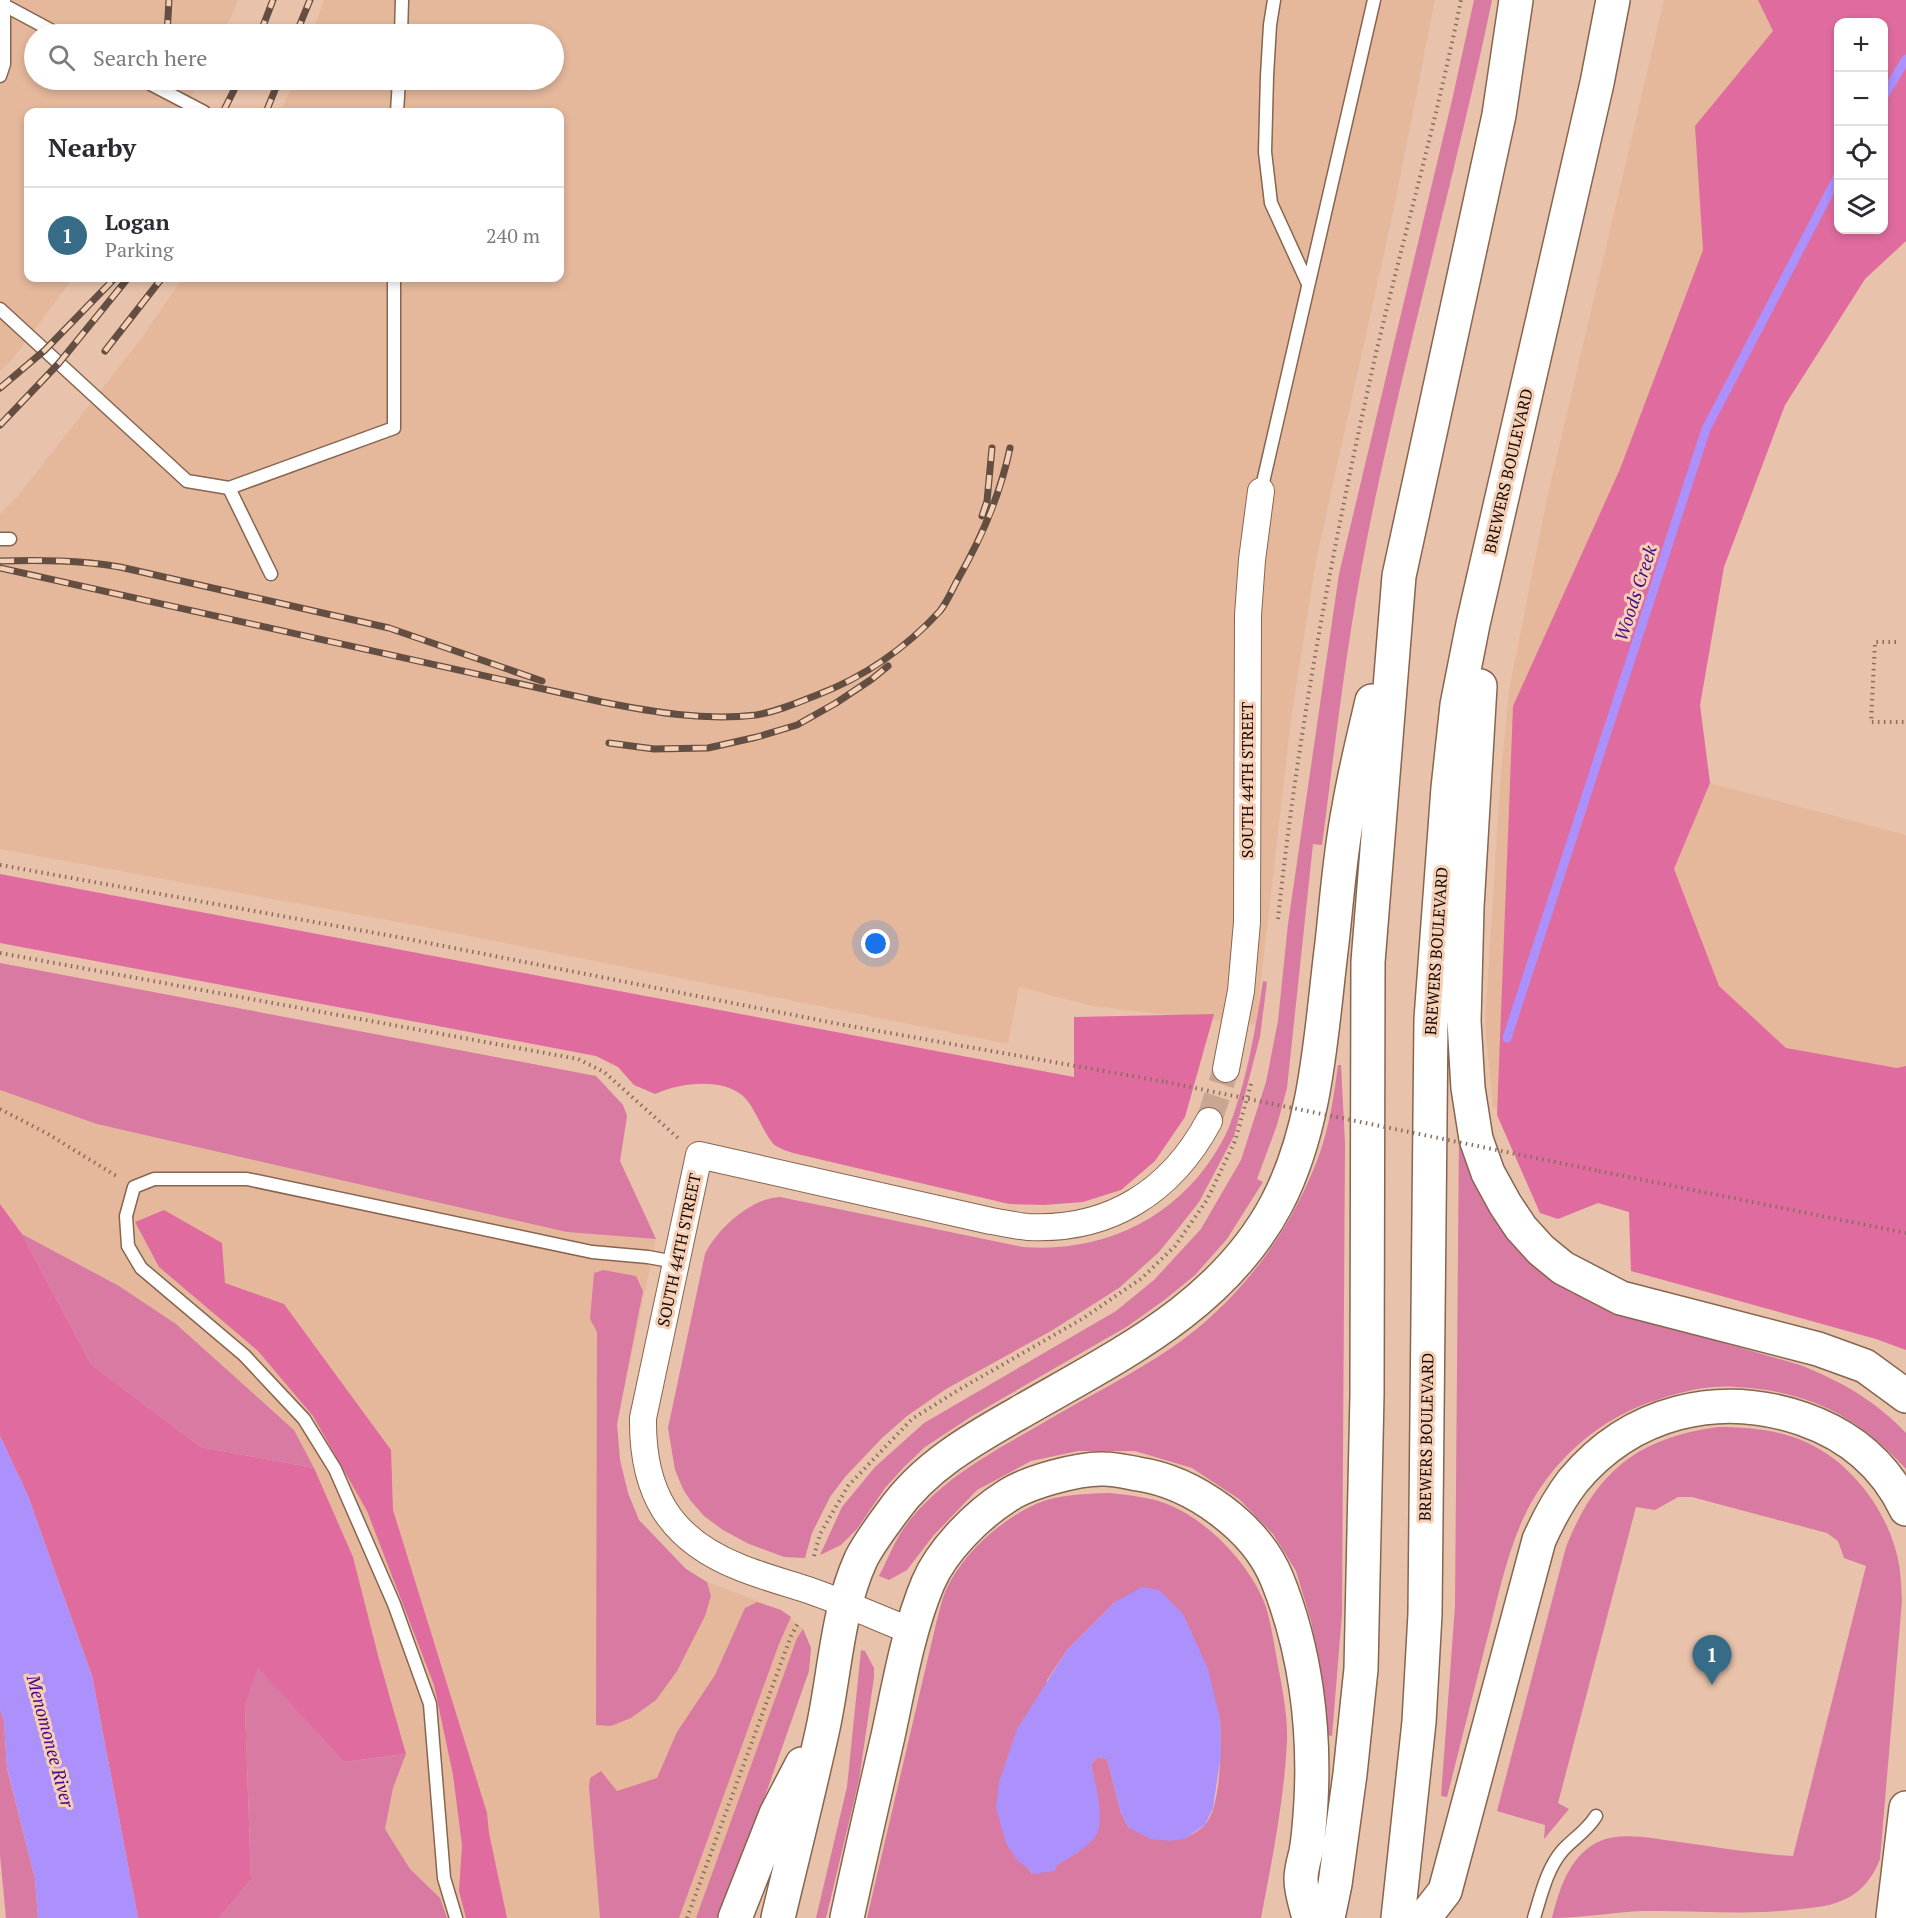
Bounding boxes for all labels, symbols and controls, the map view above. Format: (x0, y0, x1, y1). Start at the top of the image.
map controls (1834, 18, 1888, 234)
button: + (1834, 18, 1888, 72)
search box (24, 24, 564, 90)
icon: search (45, 41, 78, 74)
text: Search here (93, 43, 207, 72)
button: − (1834, 72, 1888, 126)
button: locate (1834, 126, 1888, 180)
text: Nearby (48, 130, 136, 164)
button: layers (1834, 180, 1888, 234)
text: Logan (105, 207, 170, 236)
text: 1 (62, 222, 73, 249)
text: 240 m (486, 222, 540, 249)
text: Parking (105, 236, 173, 263)
street label: BREWERS BOULEVARD (1478, 386, 1538, 556)
water label: Woods Creek (1608, 542, 1662, 644)
street label: SOUTH 44TH STREET (1236, 702, 1258, 858)
street label: BREWERS BOULEVARD (1419, 866, 1453, 1036)
your location (861, 929, 890, 958)
street label: SOUTH 44TH STREET (652, 1171, 706, 1329)
street label: BREWERS BOULEVARD (1414, 1353, 1438, 1521)
pin: 1 (1692, 1636, 1732, 1685)
water label: Menomonee River (22, 1671, 80, 1811)

